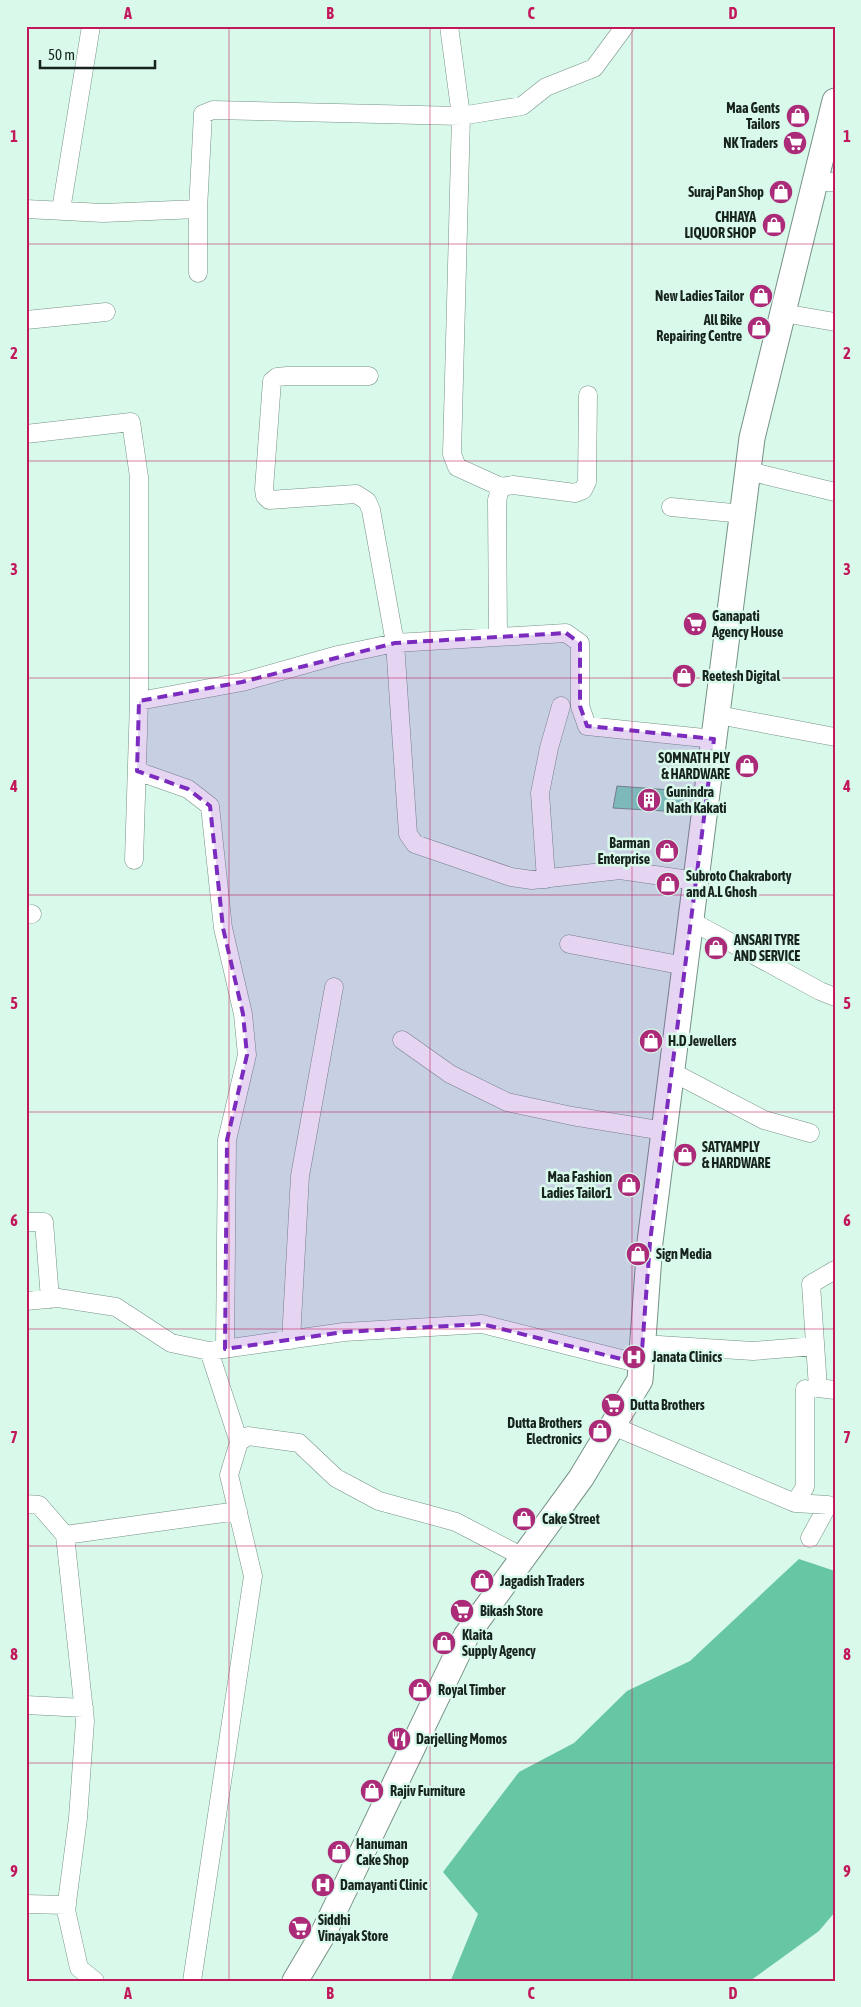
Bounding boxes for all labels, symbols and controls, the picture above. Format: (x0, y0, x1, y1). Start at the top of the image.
text: A (123, 4, 132, 22)
text: B (326, 4, 334, 22)
text: C (527, 4, 535, 22)
text: D (729, 4, 738, 22)
scale bar (40, 38, 155, 70)
text: 50 m (48, 46, 75, 63)
place label: Maa Gents Tailors (726, 100, 780, 132)
shop icon: Maa Gents Tailors (785, 103, 811, 129)
text: 1 (10, 127, 18, 145)
text: 1 (843, 127, 851, 145)
supermarket icon: NK Traders (782, 130, 808, 156)
place label: NK Traders (723, 135, 778, 151)
shop icon: Suraj Pan Shop (768, 179, 794, 205)
place label: Suraj Pan Shop (688, 184, 764, 200)
place label: CHHAYA LIQUOR SHOP (684, 209, 756, 241)
shop icon: CHHAYA LIQUOR SHOP (761, 212, 787, 238)
shop icon: New Ladies Tailor (748, 283, 774, 309)
place label: New Ladies Tailor (655, 288, 745, 304)
place label: All Bike Repairing Centre (656, 312, 742, 344)
shop icon: All Bike Repairing Centre (746, 315, 772, 341)
text: 2 (10, 344, 18, 362)
text: 2 (843, 344, 851, 362)
text: 3 (10, 560, 18, 578)
text: 3 (843, 560, 851, 578)
place label: Ganapati Agency House (711, 608, 783, 640)
supermarket icon: Ganapati Agency House (682, 611, 708, 637)
shop icon: Reetesh Digital (671, 663, 697, 689)
place label: Reetesh Digital (702, 668, 780, 684)
place label: SOMNATH PLY & HARDWARE (658, 750, 731, 782)
shop icon: SOMNATH PLY & HARDWARE (734, 753, 760, 779)
text: 4 (9, 777, 18, 795)
text: 4 (842, 777, 851, 795)
place label: Gunindra Nath Kakati (666, 784, 727, 816)
building icon: Gunindra Nath Kakati (636, 787, 662, 813)
place label: Barman Enterprise (598, 835, 650, 867)
shop icon: Barman Enterprise (654, 838, 680, 864)
place label: Subroto Chakraborty and A.L Ghosh (686, 868, 792, 900)
shop icon: Subroto Chakraborty and A.L Ghosh (655, 871, 681, 897)
place label: ANSARI TYRE AND SERVICE (733, 932, 800, 964)
shop icon: ANSARI TYRE AND SERVICE (703, 935, 729, 961)
text: 5 (10, 994, 18, 1012)
text: 5 (843, 994, 851, 1012)
shop icon: H.D Jewellers (638, 1028, 664, 1054)
place label: H.D Jewellers (668, 1033, 736, 1049)
place label: SATYAMPLY & HARDWARE (702, 1139, 771, 1171)
shop icon: SATYAMPLY & HARDWARE (672, 1142, 698, 1168)
place label: Maa Fashion Ladies Tailor1 (541, 1169, 612, 1201)
shop icon: Maa Fashion Ladies Tailor1 (616, 1172, 642, 1198)
text: 6 (10, 1211, 18, 1229)
text: 6 (843, 1211, 851, 1229)
shop icon: Sign Media (625, 1241, 651, 1267)
place label: Sign Media (656, 1246, 712, 1262)
hospital icon: Janata Clinics (621, 1344, 647, 1370)
place label: Janata Clinics (651, 1349, 722, 1365)
supermarket icon: Dutta Brothers (600, 1392, 626, 1418)
place label: Dutta Brothers (630, 1397, 705, 1413)
place label: Dutta Brothers Electronics (507, 1415, 582, 1447)
shop icon: Dutta Brothers Electronics (587, 1418, 613, 1444)
text: 7 (10, 1428, 18, 1446)
text: 7 (843, 1428, 851, 1446)
shop icon: Cake Street (511, 1506, 537, 1532)
place label: Cake Street (542, 1511, 600, 1527)
shop icon: Jagadish Traders (469, 1568, 495, 1594)
place label: Jagadish Traders (499, 1573, 585, 1589)
supermarket icon: Bikash Store (449, 1598, 475, 1624)
place label: Bikash Store (480, 1603, 543, 1619)
place label: Klaita Supply Agency (462, 1627, 536, 1659)
shop icon: Klaita Supply Agency (431, 1630, 457, 1656)
text: 8 (10, 1645, 18, 1663)
text: 8 (843, 1645, 851, 1663)
shop icon: Royal Timber (407, 1677, 433, 1703)
place label: Royal Timber (438, 1682, 506, 1698)
restaurant icon: Darjelling Momos (386, 1726, 412, 1752)
place label: Darjelling Momos (416, 1731, 507, 1747)
shop icon: Rajiv Furniture (359, 1778, 385, 1804)
place label: Rajiv Furniture (390, 1783, 465, 1799)
place label: Hanuman Cake Shop (356, 1836, 409, 1868)
shop icon: Hanuman Cake Shop (326, 1839, 352, 1865)
text: 9 (10, 1862, 18, 1880)
text: 9 (843, 1862, 851, 1880)
hospital icon: Damayanti Clinic (310, 1872, 336, 1898)
place label: Damayanti Clinic (340, 1877, 428, 1893)
place label: Siddhi Vinayak Store (317, 1912, 388, 1944)
supermarket icon: Siddhi Vinayak Store (287, 1915, 313, 1941)
text: A (123, 1984, 132, 2002)
text: B (326, 1984, 334, 2002)
text: C (527, 1984, 535, 2002)
text: D (729, 1984, 738, 2002)

